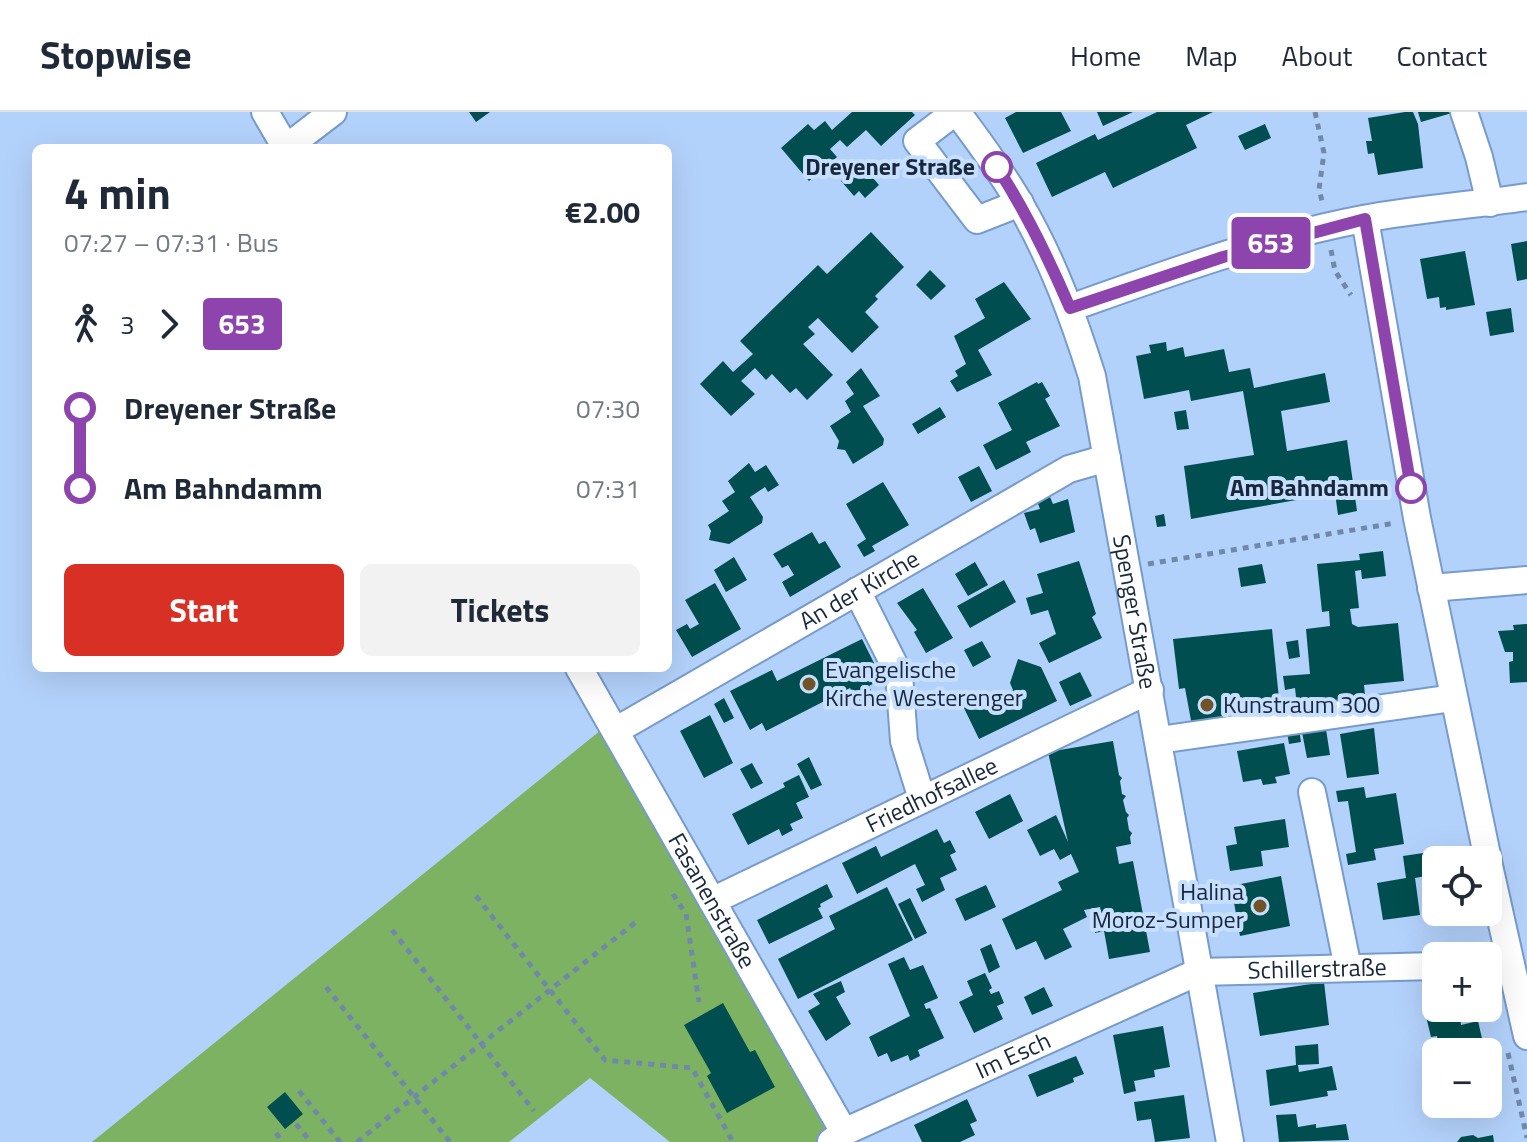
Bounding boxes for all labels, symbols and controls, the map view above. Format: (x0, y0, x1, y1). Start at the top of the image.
text: Stopwise (40, 26, 192, 84)
text: Home (1070, 34, 1141, 77)
text: Map (1185, 34, 1238, 77)
text: About (1282, 34, 1352, 77)
text: Contact (1396, 34, 1487, 77)
place label: Dreyener Straße (805, 148, 975, 184)
marker: Dreyener Straße (982, 152, 1012, 182)
text: 4 min (64, 159, 171, 226)
text: €2.00 (565, 189, 640, 235)
line badge: 653 (1225, 217, 1317, 269)
text: 653 (1247, 221, 1295, 264)
text: 07:27 – 07:31 · Bus (64, 223, 279, 262)
icon: walk (64, 302, 108, 346)
icon: forward (147, 302, 191, 346)
text: 653 (219, 302, 266, 345)
text: 3 (120, 305, 135, 344)
text: Dreyener Straße (124, 385, 336, 431)
text: 07:30 (576, 389, 640, 428)
text: Am Bahndamm (124, 465, 323, 511)
text: 07:31 (576, 469, 640, 508)
place label: Am Bahndamm (1230, 469, 1389, 505)
marker: Am Bahndamm (1396, 473, 1426, 503)
street label: Spenger Straße (1104, 532, 1167, 692)
street label: An der Kirche (792, 540, 926, 638)
button: Start (64, 564, 344, 656)
button: Tickets (360, 564, 640, 656)
place label: Evangelische Kirche Westerenger (825, 651, 1023, 715)
marker: Evangelische Kirche Westerenger (800, 675, 818, 693)
place label: Kunstraum 300 (1223, 686, 1380, 722)
marker: Kunstraum 300 (1198, 696, 1216, 714)
street label: Friedhofsallee (859, 747, 1003, 841)
street label: Fasanenstraße (660, 826, 766, 975)
map controls (1422, 846, 1502, 1118)
button: locate (1422, 846, 1502, 926)
place label: Halina Moroz-Sumper (1092, 873, 1244, 937)
marker: Halina Moroz-Sumper (1251, 897, 1269, 915)
button: + (1422, 942, 1502, 1022)
street label: Schillerstraße (1247, 948, 1387, 988)
street label: Im Esch (969, 1022, 1056, 1087)
button: − (1422, 1038, 1502, 1118)

